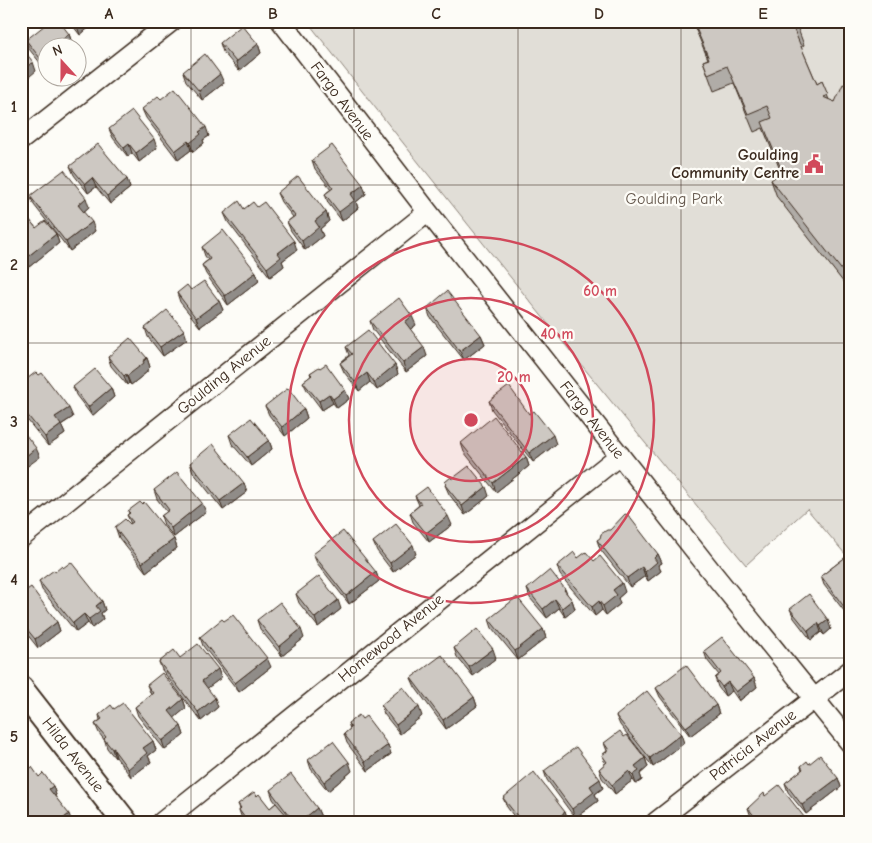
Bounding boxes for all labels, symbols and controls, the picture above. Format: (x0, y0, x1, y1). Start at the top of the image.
text: A (105, 5, 114, 23)
text: B (268, 5, 278, 23)
text: C (431, 5, 441, 23)
text: D (594, 5, 604, 23)
text: E (758, 5, 768, 23)
north arrow (38, 38, 88, 88)
text: N (50, 41, 65, 60)
street label: Fargo Avenue (307, 58, 377, 144)
text: 1 (11, 98, 17, 116)
place label: Goulding Community Centre (671, 146, 799, 182)
public building icon: Goulding Community Centre (803, 153, 825, 175)
park label: Goulding Park (625, 190, 723, 208)
text: 2 (10, 256, 18, 274)
text: 60 m (583, 282, 617, 300)
text: 40 m (541, 325, 574, 343)
street label: Goulding Avenue (174, 332, 274, 418)
text: 20 m (497, 368, 531, 386)
street label: Fargo Avenue (556, 378, 628, 462)
centre of rings (462, 411, 480, 429)
text: 3 (10, 413, 18, 431)
text: 4 (10, 571, 18, 589)
street label: Homewood Avenue (335, 590, 447, 686)
street label: Patricia Avenue (706, 706, 800, 784)
street label: Hilda Avenue (38, 714, 108, 796)
text: 5 (10, 728, 18, 746)

